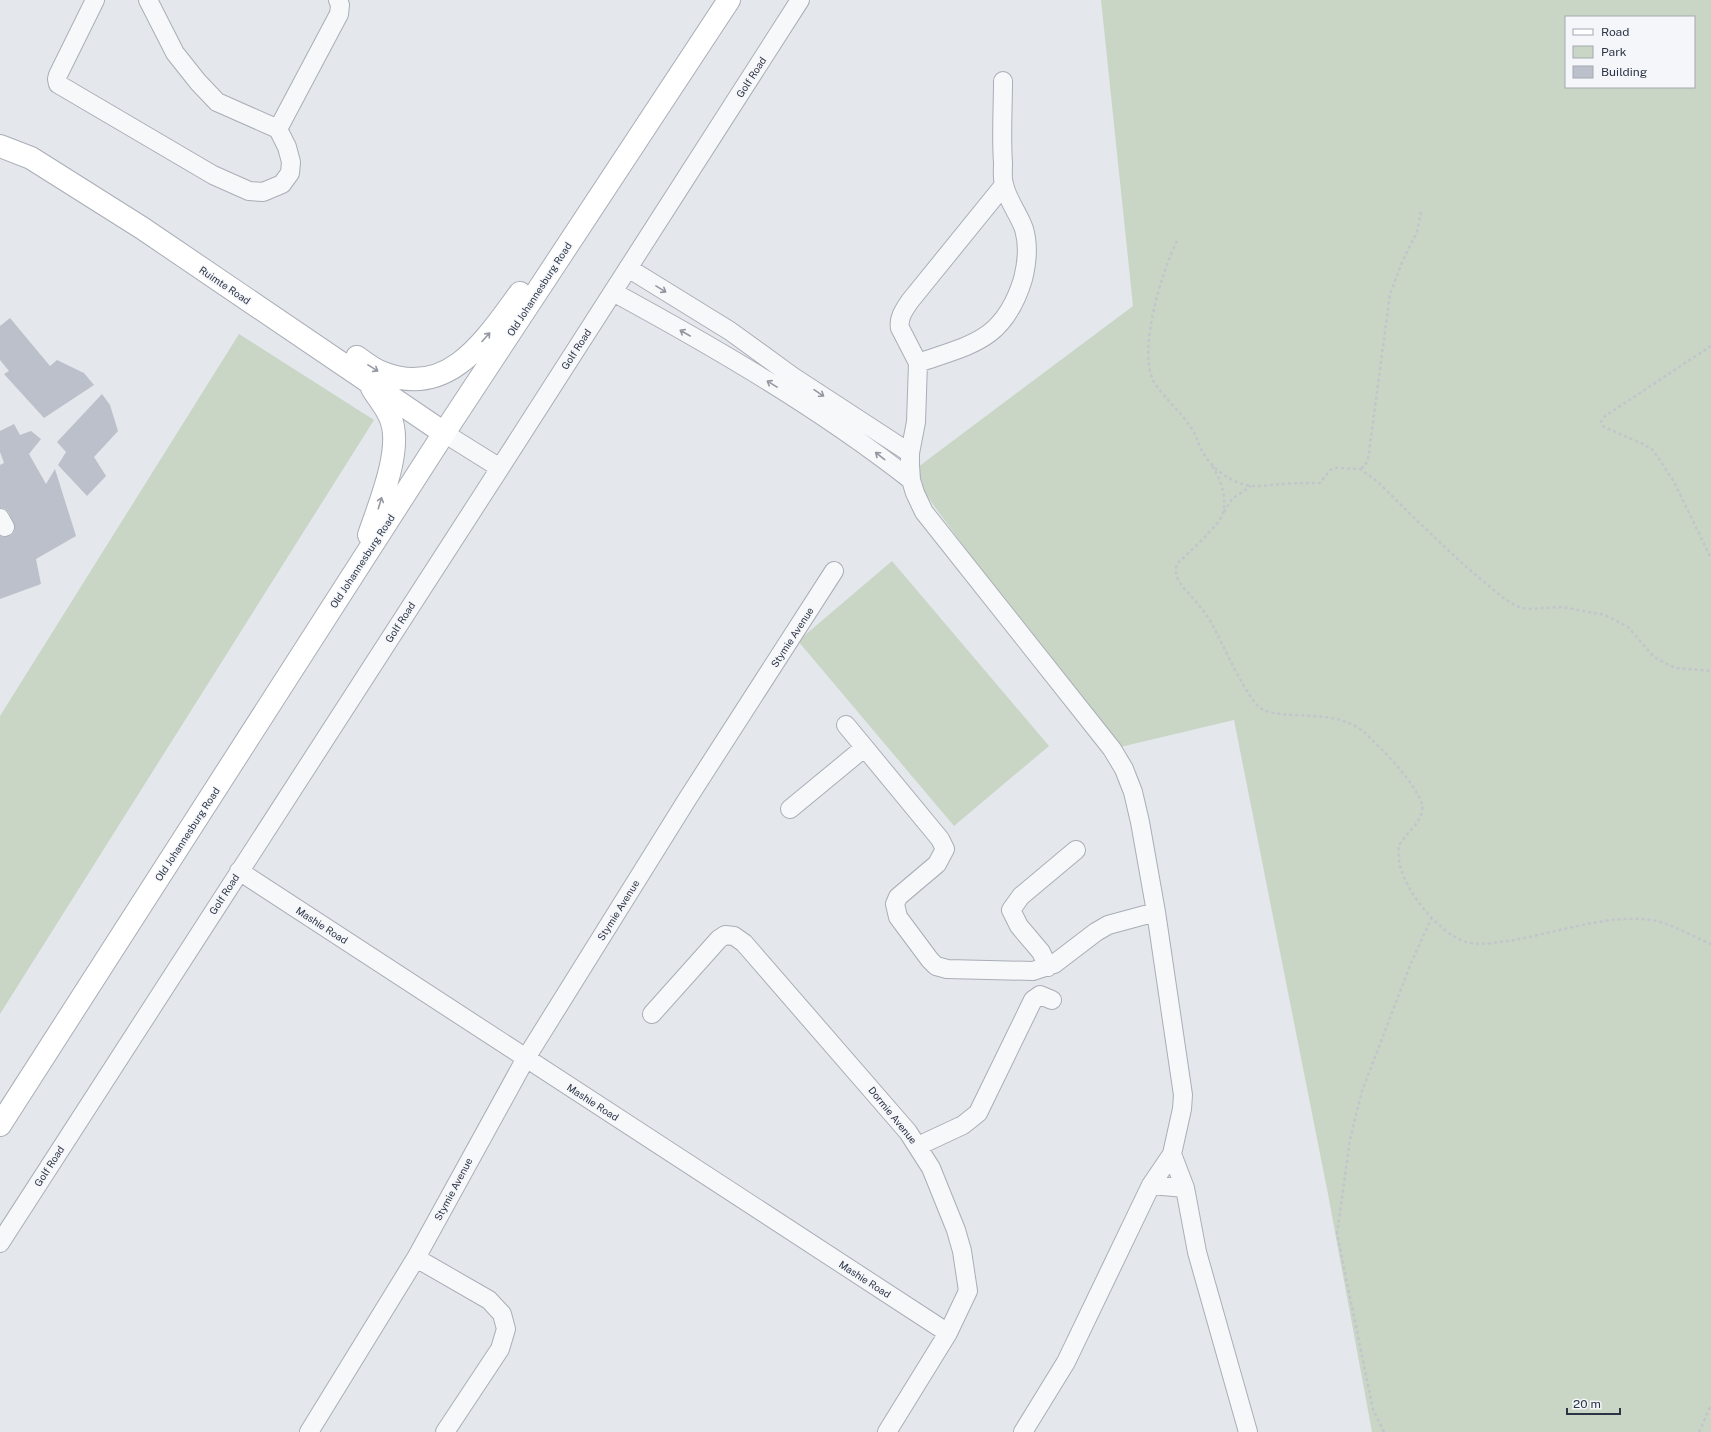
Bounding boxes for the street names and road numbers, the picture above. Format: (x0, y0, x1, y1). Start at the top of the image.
street label: Golf Road (733, 54, 769, 99)
street label: Old Johannesburg Road (504, 240, 574, 338)
street label: Ruimte Road (197, 264, 253, 306)
street label: Golf Road (558, 326, 594, 371)
street label: Old Johannesburg Road (327, 512, 397, 610)
street label: Golf Road (382, 599, 418, 644)
street label: Stymie Avenue (768, 604, 816, 669)
street label: Old Johannesburg Road (152, 785, 222, 883)
street label: Golf Road (206, 871, 242, 916)
street label: Stymie Avenue (595, 877, 642, 943)
street label: Mashie Road (294, 904, 350, 946)
street label: Mashie Road (565, 1081, 621, 1123)
street label: Dormie Avenue (866, 1084, 920, 1146)
street label: Golf Road (31, 1143, 67, 1188)
street label: Stymie Avenue (431, 1155, 475, 1222)
street label: Mashie Road (837, 1258, 893, 1300)

